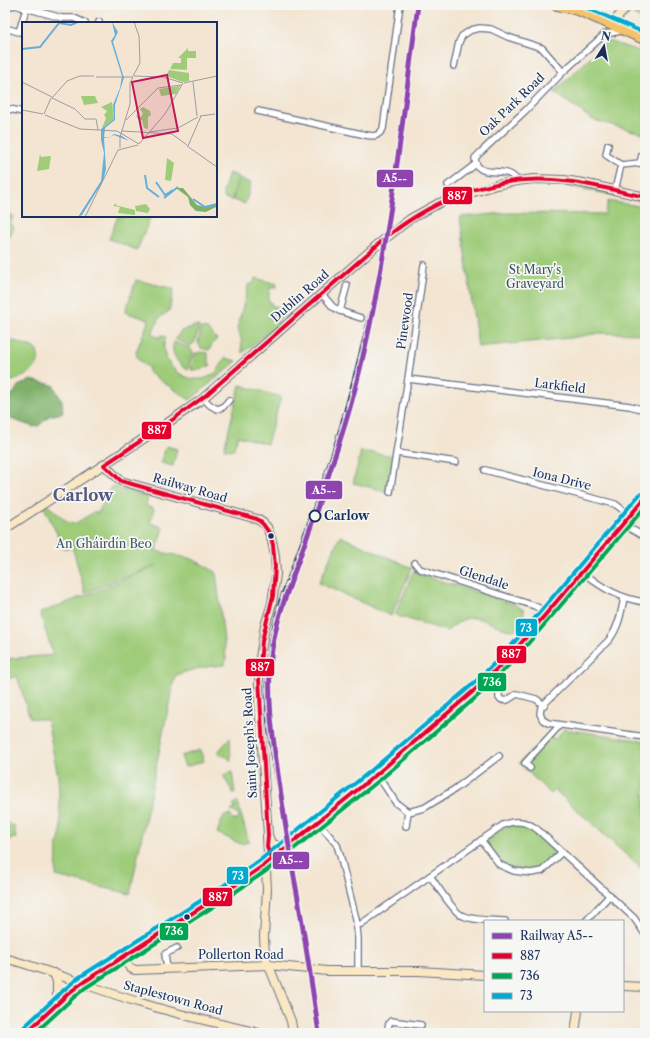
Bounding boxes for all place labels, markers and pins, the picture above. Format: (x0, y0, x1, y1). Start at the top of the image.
place label: Carlow (324, 508, 370, 523)
marker: Carlow (308, 509, 322, 523)
unlabelled marker (266, 531, 276, 541)
unlabelled marker (182, 912, 192, 922)

